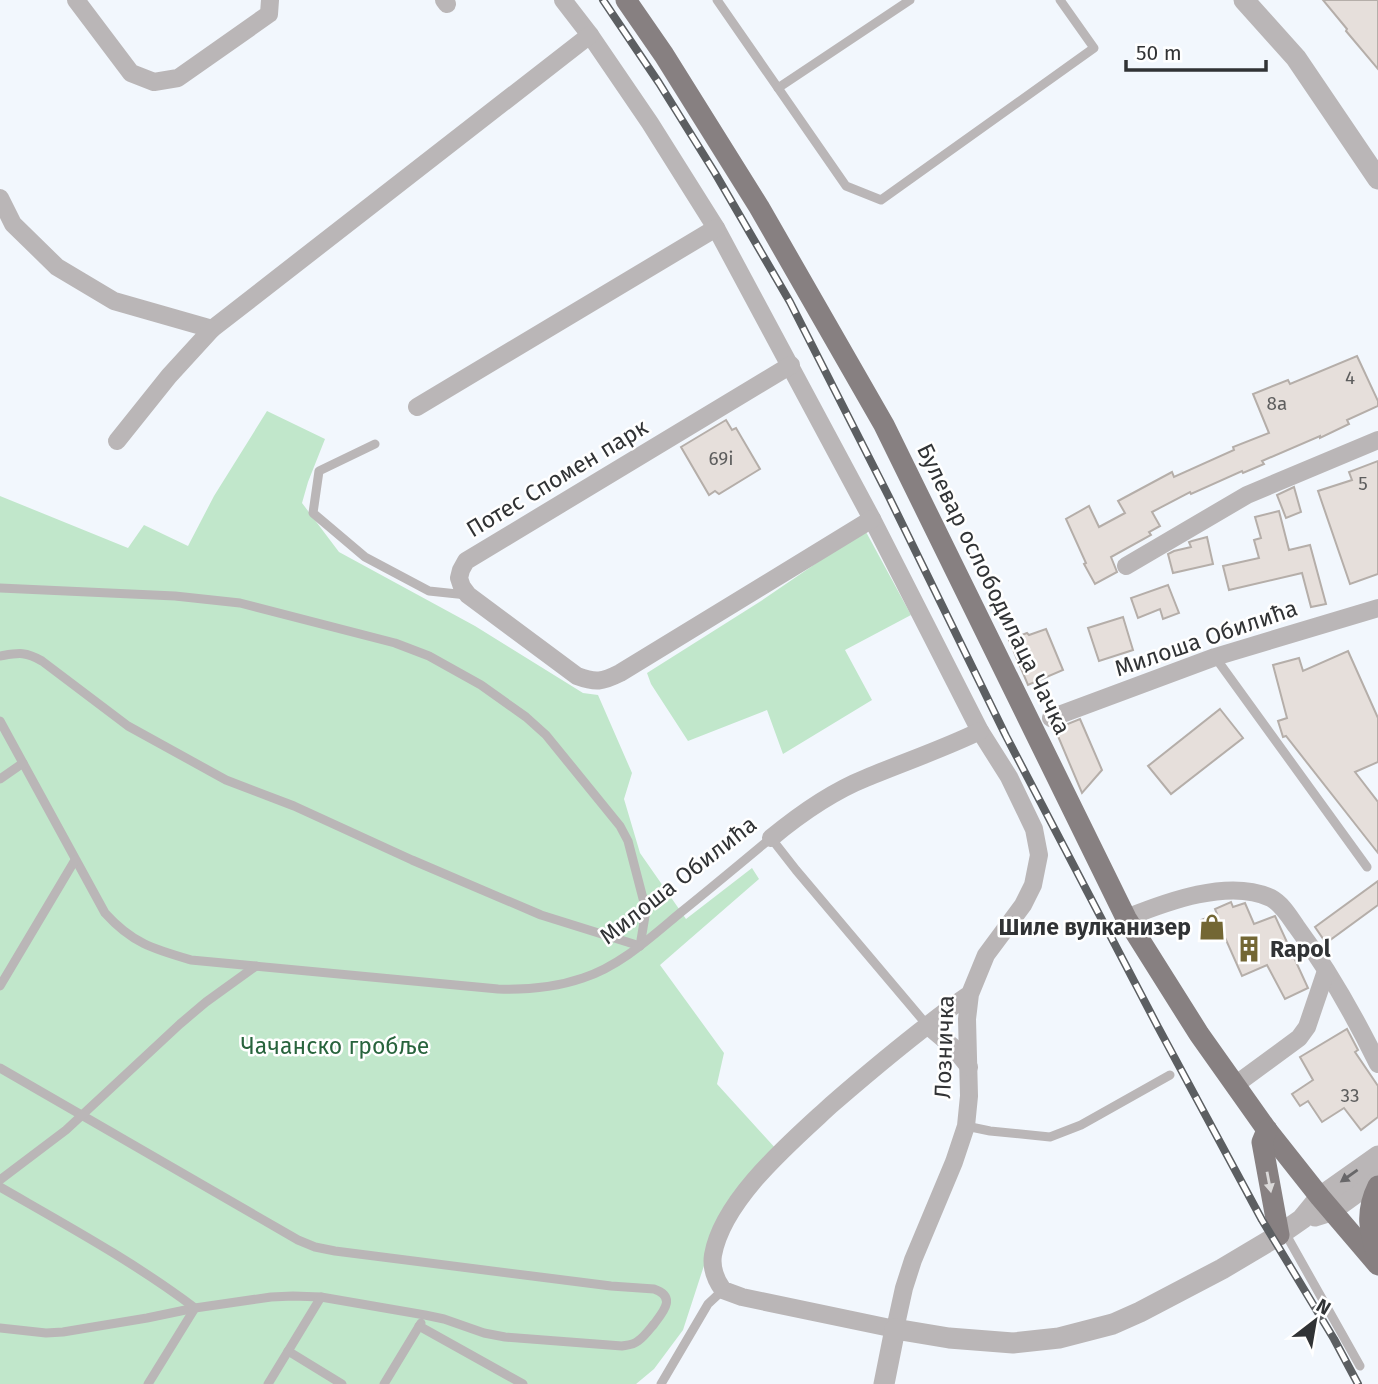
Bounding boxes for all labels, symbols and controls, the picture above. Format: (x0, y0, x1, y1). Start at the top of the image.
scale bar (1126, 28, 1266, 72)
text: 50 m (1136, 40, 1182, 66)
house number: 4 (1345, 366, 1355, 389)
house number: 8a (1267, 392, 1287, 415)
street label: Потес Спомен парк (461, 413, 653, 543)
street label: Булевар ослободилаца Чачка (911, 439, 1077, 739)
house number: 69i (708, 447, 734, 470)
house number: 5 (1358, 472, 1368, 495)
street label: Милоша Обилића (1111, 594, 1301, 682)
street label: Милоша Обилића (594, 810, 762, 950)
shop icon: Шиле вулканизер (1197, 912, 1227, 942)
place label: Шиле вулканизер (999, 913, 1191, 941)
building icon: Rapol (1234, 934, 1264, 964)
place label: Rapol (1270, 935, 1331, 963)
street label: Лозничка (928, 995, 960, 1099)
park label: Чачанско гробље (241, 1032, 429, 1060)
house number: 33 (1341, 1084, 1359, 1107)
one-way arrow (1340, 1169, 1358, 1183)
one-way arrow (1264, 1171, 1275, 1193)
north arrow (1280, 1286, 1350, 1356)
text: N (1312, 1294, 1335, 1320)

